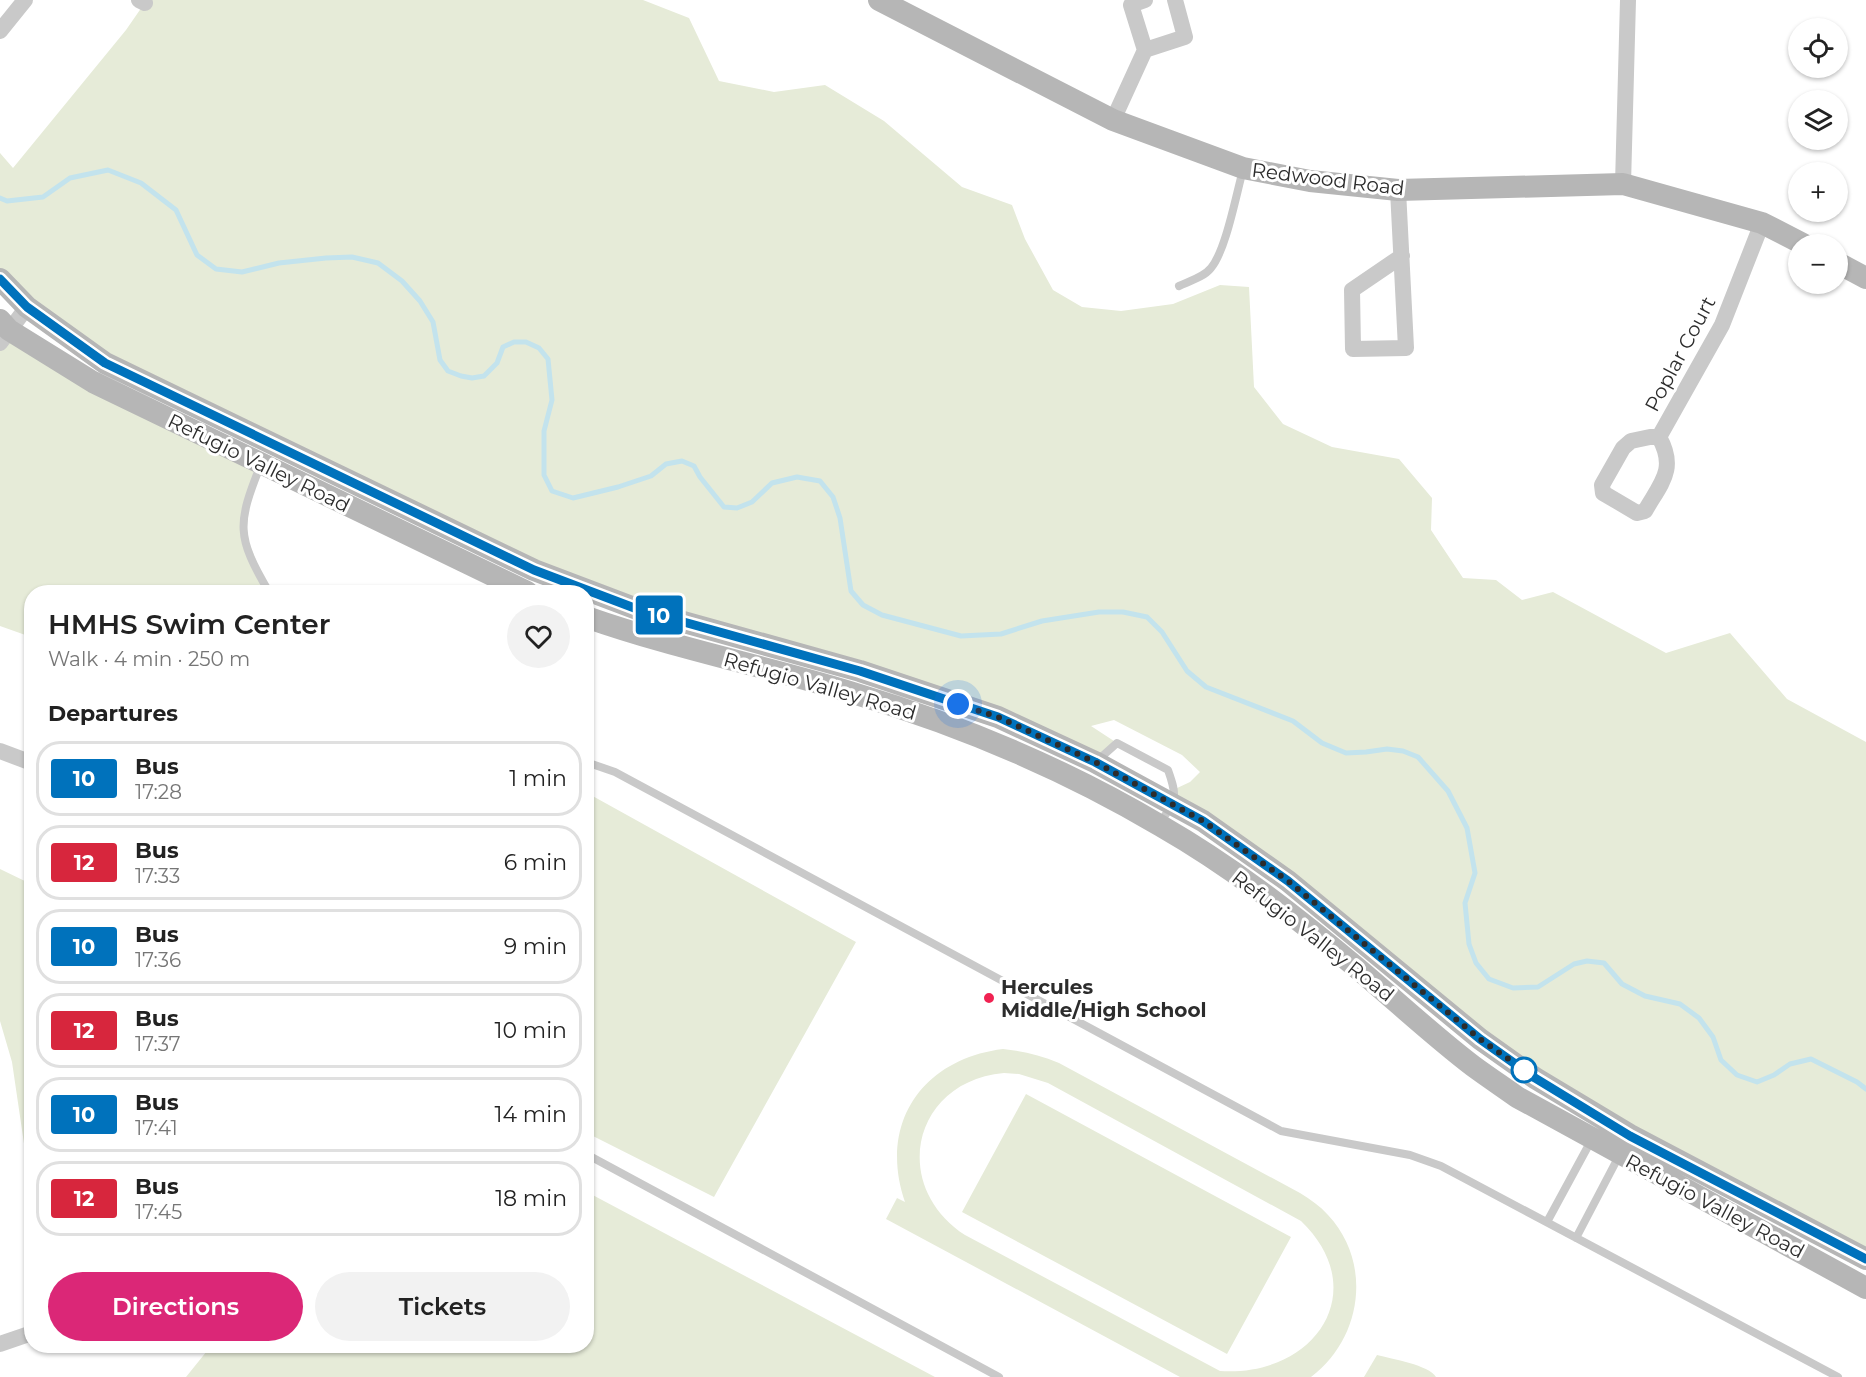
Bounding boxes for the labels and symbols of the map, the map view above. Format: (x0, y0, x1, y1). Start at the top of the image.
street label: Redwood Road (1250, 158, 1406, 200)
street label: Poplar Court (1640, 292, 1720, 416)
street label: Refugio Valley Road (164, 409, 354, 517)
line badge: 10 (632, 596, 686, 634)
street label: Refugio Valley Road (721, 647, 919, 725)
your location (943, 689, 973, 719)
street label: Refugio Valley Road (1227, 865, 1399, 1007)
place label: Hercules Middle/High School (1001, 975, 1207, 1022)
marker: Hercules Middle/High School (982, 991, 996, 1005)
unlabelled marker (1511, 1057, 1537, 1083)
street label: Refugio Valley Road (1621, 1149, 1809, 1263)

